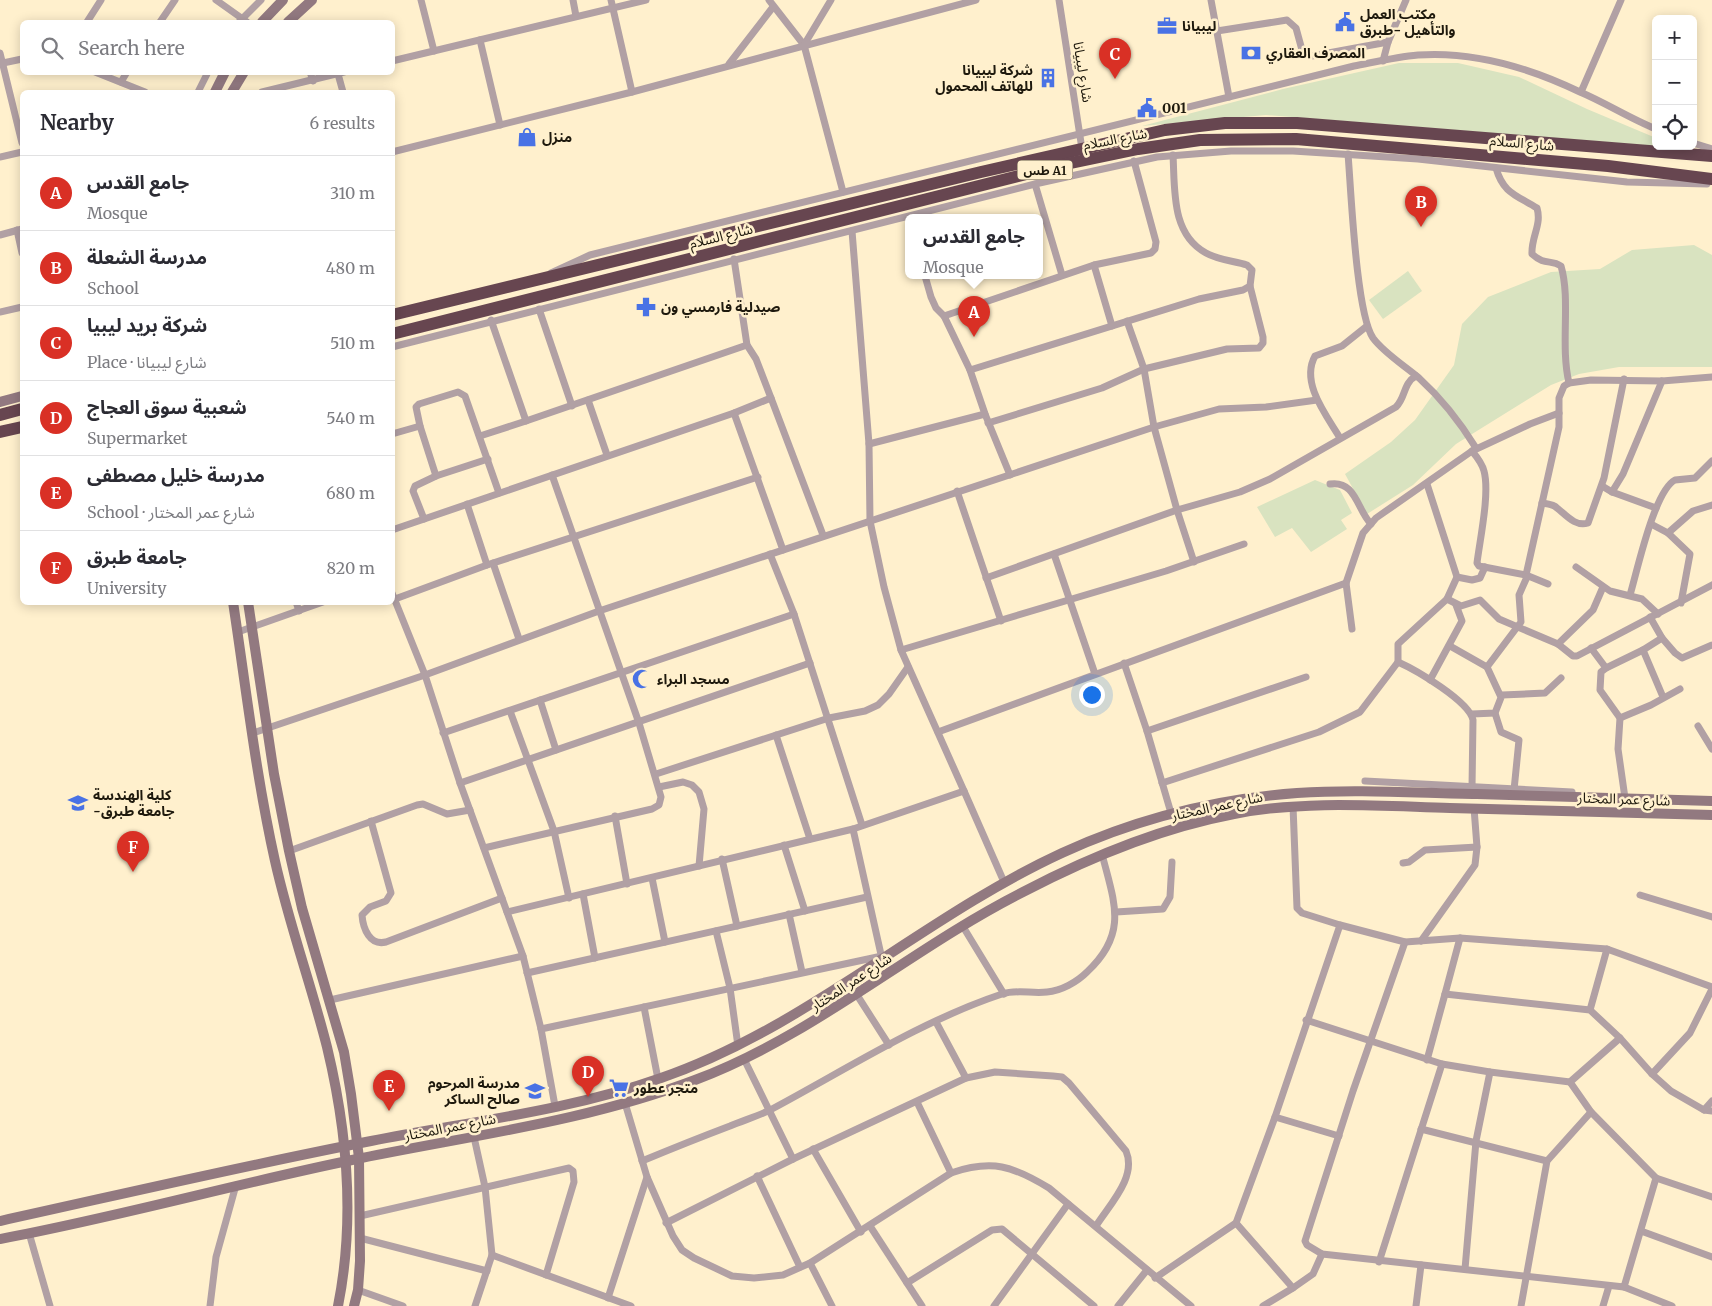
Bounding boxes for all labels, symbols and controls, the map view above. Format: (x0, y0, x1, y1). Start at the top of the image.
place label: مكتب العمل والتأهيل -طبرق (1360, 5, 1456, 39)
public building icon: مكتب العمل والتأهيل -طبرق (1334, 11, 1356, 33)
office icon: ليبيانا (1156, 15, 1178, 37)
map controls (1652, 15, 1697, 150)
button: + (1652, 15, 1697, 60)
place label: ليبيانا (1182, 17, 1216, 35)
search box (20, 20, 395, 75)
icon: search (38, 34, 66, 62)
text: Search here (78, 36, 185, 60)
pin: C (1099, 38, 1131, 79)
street label: شارع ليبيانا (1067, 40, 1097, 104)
bank icon: المصرف العقاري (1240, 42, 1262, 64)
place label: المصرف العقاري (1266, 44, 1365, 64)
button: − (1652, 60, 1697, 105)
place label: شركة ليبيانا للهاتف المحمول (935, 61, 1033, 95)
building icon: شركة ليبيانا للهاتف المحمول (1037, 67, 1059, 89)
public building icon: 001 (1136, 97, 1158, 119)
place label: 001 (1162, 99, 1187, 117)
button: locate (1652, 105, 1697, 150)
text: Nearby (40, 109, 114, 136)
text: 6 results (310, 113, 375, 133)
street label: شارع السلام (1082, 124, 1149, 156)
shop icon: منزل (516, 126, 538, 148)
place label: منزل (542, 128, 572, 146)
street label: شارع السلام (1489, 131, 1555, 157)
road number: طس A1 (1018, 160, 1072, 180)
text: جامع القدس (87, 170, 189, 194)
text: A (50, 183, 62, 203)
text: 310 m (330, 183, 375, 203)
pin: B (1405, 186, 1437, 227)
text: Mosque (87, 203, 148, 223)
popup (905, 214, 1043, 279)
street label: شارع السلام (687, 219, 755, 254)
text: جامع القدس (923, 224, 1025, 248)
text: مدرسة الشعلة (87, 245, 207, 269)
text: Mosque (923, 257, 984, 277)
text: B (50, 258, 62, 278)
text: 480 m (326, 258, 375, 278)
text: School (87, 278, 139, 298)
pharmacy icon: صيدلية فارمسي ون (635, 296, 657, 318)
pin: A (958, 296, 990, 337)
place label: صيدلية فارمسي ون (661, 298, 781, 318)
text: شركة بريد ليبيا (87, 313, 207, 337)
text: C (51, 333, 61, 353)
text: 510 m (330, 333, 375, 353)
text: Place · شارع ليبيانا (87, 352, 207, 372)
text: شعبية سوق العجاج (87, 395, 247, 419)
text: D (50, 408, 62, 428)
text: 540 m (326, 408, 375, 428)
text: Supermarket (87, 428, 188, 448)
text: مدرسة خليل مصطفى (87, 463, 265, 487)
text: E (51, 483, 61, 503)
text: 680 m (326, 483, 375, 503)
text: School · شارع عمر المختار (87, 502, 255, 522)
text: جامعة طبرق (87, 545, 187, 569)
text: F (51, 558, 61, 578)
text: 820 m (327, 558, 375, 578)
text: University (87, 578, 167, 598)
mosque icon: مسجد البراء (631, 668, 653, 690)
place label: مسجد البراء (657, 670, 730, 688)
your location (1079, 682, 1105, 708)
place label: كلية الهندسة -جامعة طبرق (93, 786, 175, 820)
street label: شارع عمر المختار (1169, 788, 1265, 827)
street label: شارع عمر المختار (1576, 788, 1671, 812)
school or university icon: كلية الهندسة -جامعة طبرق (67, 792, 89, 814)
pin: F (117, 831, 149, 872)
street label: شارع عمر المختار (806, 949, 896, 1017)
pin: D (572, 1056, 604, 1097)
pin: E (373, 1070, 405, 1111)
place label: مدرسة المرحوم صالح الساكر (428, 1074, 520, 1109)
supermarket icon: متجر عطور (608, 1077, 630, 1099)
place label: متجر عطور (633, 1079, 698, 1097)
school or university icon: مدرسة المرحوم صالح الساكر (524, 1080, 546, 1102)
street label: شارع عمر المختار (402, 1109, 498, 1147)

